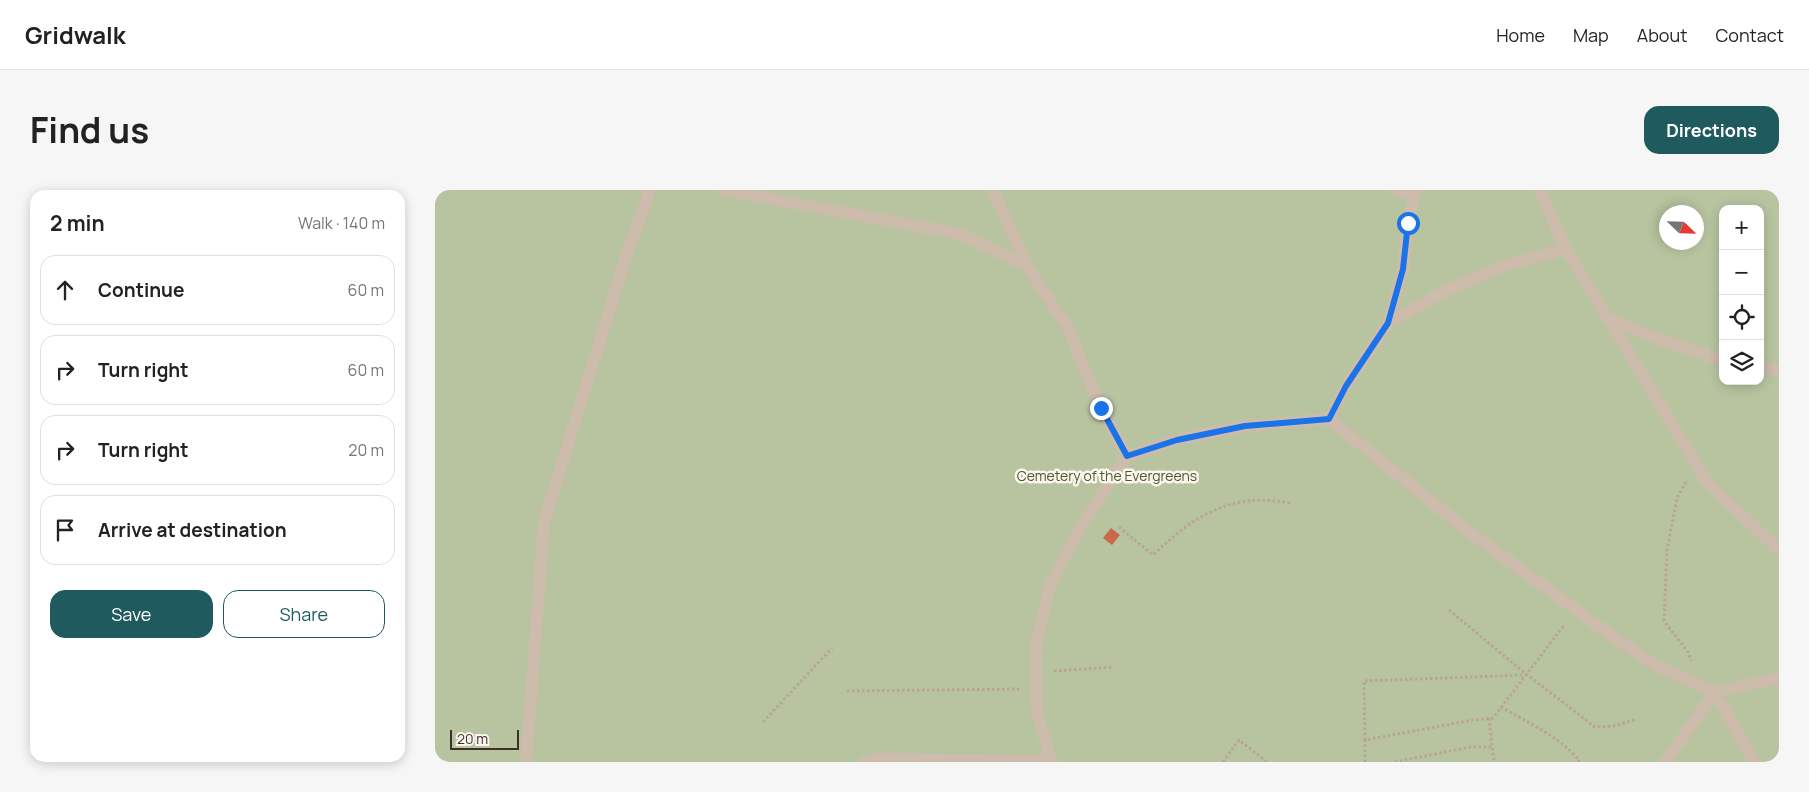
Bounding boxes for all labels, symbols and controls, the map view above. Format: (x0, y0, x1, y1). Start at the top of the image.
text: Gridwalk (25, 18, 126, 51)
text: Home (1496, 23, 1545, 47)
text: Map (1573, 23, 1609, 47)
text: About (1637, 23, 1687, 47)
text: Contact (1715, 23, 1784, 47)
text: Find us (30, 106, 149, 154)
button: Directions (1644, 106, 1779, 154)
north arrow (1659, 205, 1704, 250)
map controls (1719, 205, 1764, 385)
button: + (1719, 205, 1764, 250)
text: 2 min (50, 209, 105, 237)
text: Walk · 140 m (298, 212, 385, 234)
route start (1397, 212, 1420, 235)
button: − (1719, 250, 1764, 295)
icon: ahead (51, 276, 79, 304)
text: Continue (98, 277, 184, 303)
text: 60 m (348, 279, 384, 301)
button: locate (1719, 295, 1764, 340)
button: layers (1719, 340, 1764, 385)
icon: right (51, 356, 79, 384)
text: Turn right (98, 357, 188, 383)
text: 60 m (348, 359, 384, 381)
route end (1090, 397, 1113, 420)
icon: right (51, 436, 79, 464)
text: Turn right (98, 437, 188, 463)
text: 20 m (348, 439, 384, 461)
park label: Cemetery of the Evergreens (1017, 466, 1197, 485)
icon: arrive (51, 516, 79, 544)
text: Arrive at destination (98, 517, 287, 543)
button: Save (50, 590, 213, 638)
button: Share (223, 590, 385, 638)
scale bar (450, 727, 519, 750)
text: 20 m (457, 729, 488, 748)

